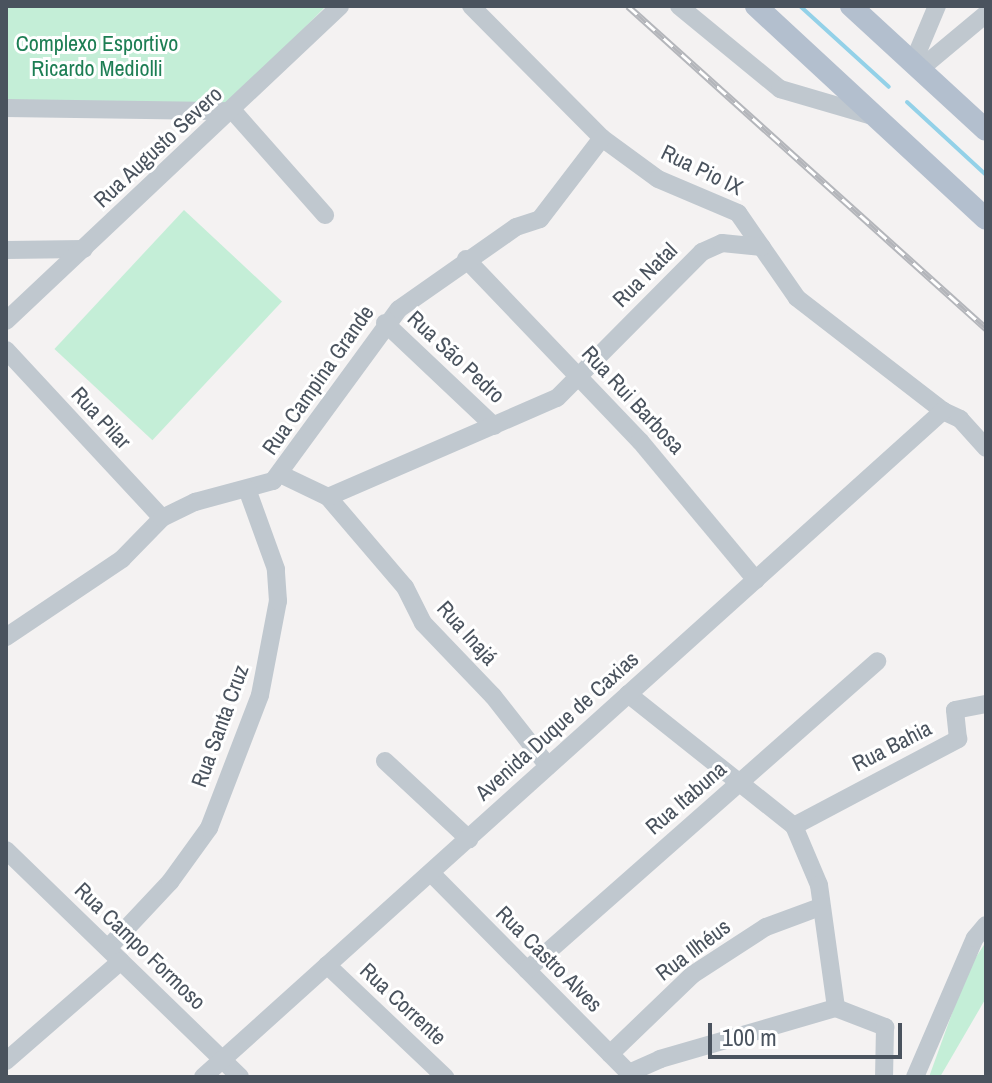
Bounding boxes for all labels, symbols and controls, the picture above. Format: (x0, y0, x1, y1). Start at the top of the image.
park label: Complexo Esportivo Ricardo Mediolli (16, 30, 178, 82)
street label: Rua Augusto Severo (88, 81, 228, 213)
street label: Rua Pio IX (657, 139, 747, 201)
street label: Rua Natal (607, 237, 683, 313)
street label: Rua Campina Grande (257, 300, 379, 460)
street label: Rua São Pedro (402, 305, 510, 409)
street label: Rua Rui Barbosa (576, 340, 690, 460)
street label: Rua Pilar (66, 382, 136, 454)
street label: Rua Inajá (431, 595, 503, 671)
street label: Avenida Duque de Caxias (470, 646, 644, 806)
street label: Rua Santa Cruz (186, 661, 254, 791)
street label: Rua Bahia (848, 715, 936, 777)
street label: Rua Itabuna (640, 756, 732, 840)
street label: Rua Campo Formoso (69, 877, 211, 1015)
street label: Rua Castro Alves (490, 900, 608, 1018)
street label: Rua Ilhéus (651, 914, 735, 986)
street label: Rua Corrente (354, 957, 452, 1051)
scale bar (712, 1007, 906, 1057)
text: 100 m (722, 1021, 777, 1053)

